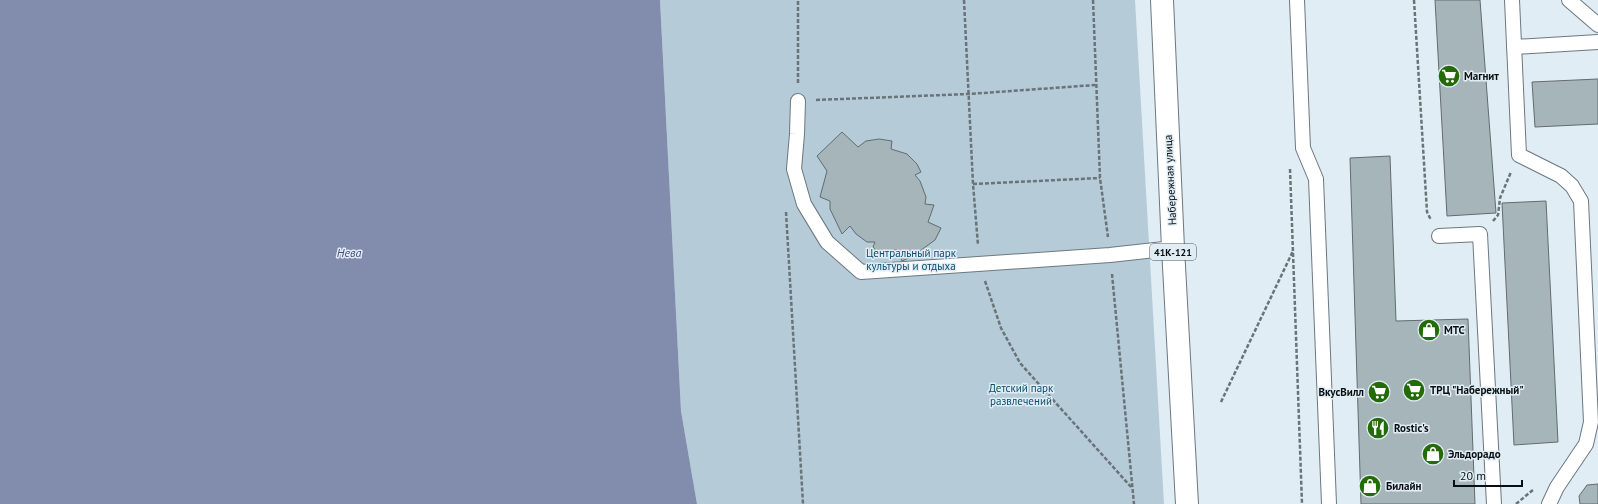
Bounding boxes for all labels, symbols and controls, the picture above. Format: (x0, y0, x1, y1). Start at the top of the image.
supermarket icon: Магнит (1436, 63, 1462, 89)
place label: Магнит (1464, 69, 1499, 83)
street label: Набережная улица (1161, 134, 1179, 226)
road number: 41К-121 (1150, 244, 1196, 260)
water label: Нева (337, 245, 361, 260)
park label: Центральный парк культуры и отдыха (866, 246, 957, 273)
shop icon: МТС (1416, 317, 1442, 343)
place label: МТС (1444, 323, 1465, 337)
supermarket icon: ТРЦ "Набережный" (1401, 377, 1427, 403)
supermarket icon: ВкусВилл (1366, 379, 1392, 405)
park label: Детский парк развлечений (989, 381, 1054, 408)
place label: ТРЦ "Набережный" (1430, 383, 1524, 397)
place label: ВкусВилл (1318, 385, 1364, 399)
restaurant icon: Rostic's (1365, 415, 1391, 441)
place label: Rostic's (1394, 421, 1429, 435)
shop icon: Эльдорадо (1420, 441, 1446, 467)
place label: Эльдорадо (1448, 447, 1501, 461)
scale bar (1454, 462, 1522, 488)
text: 20 m (1460, 468, 1486, 483)
shop icon: Билайн (1357, 473, 1383, 499)
place label: Билайн (1386, 479, 1421, 493)

